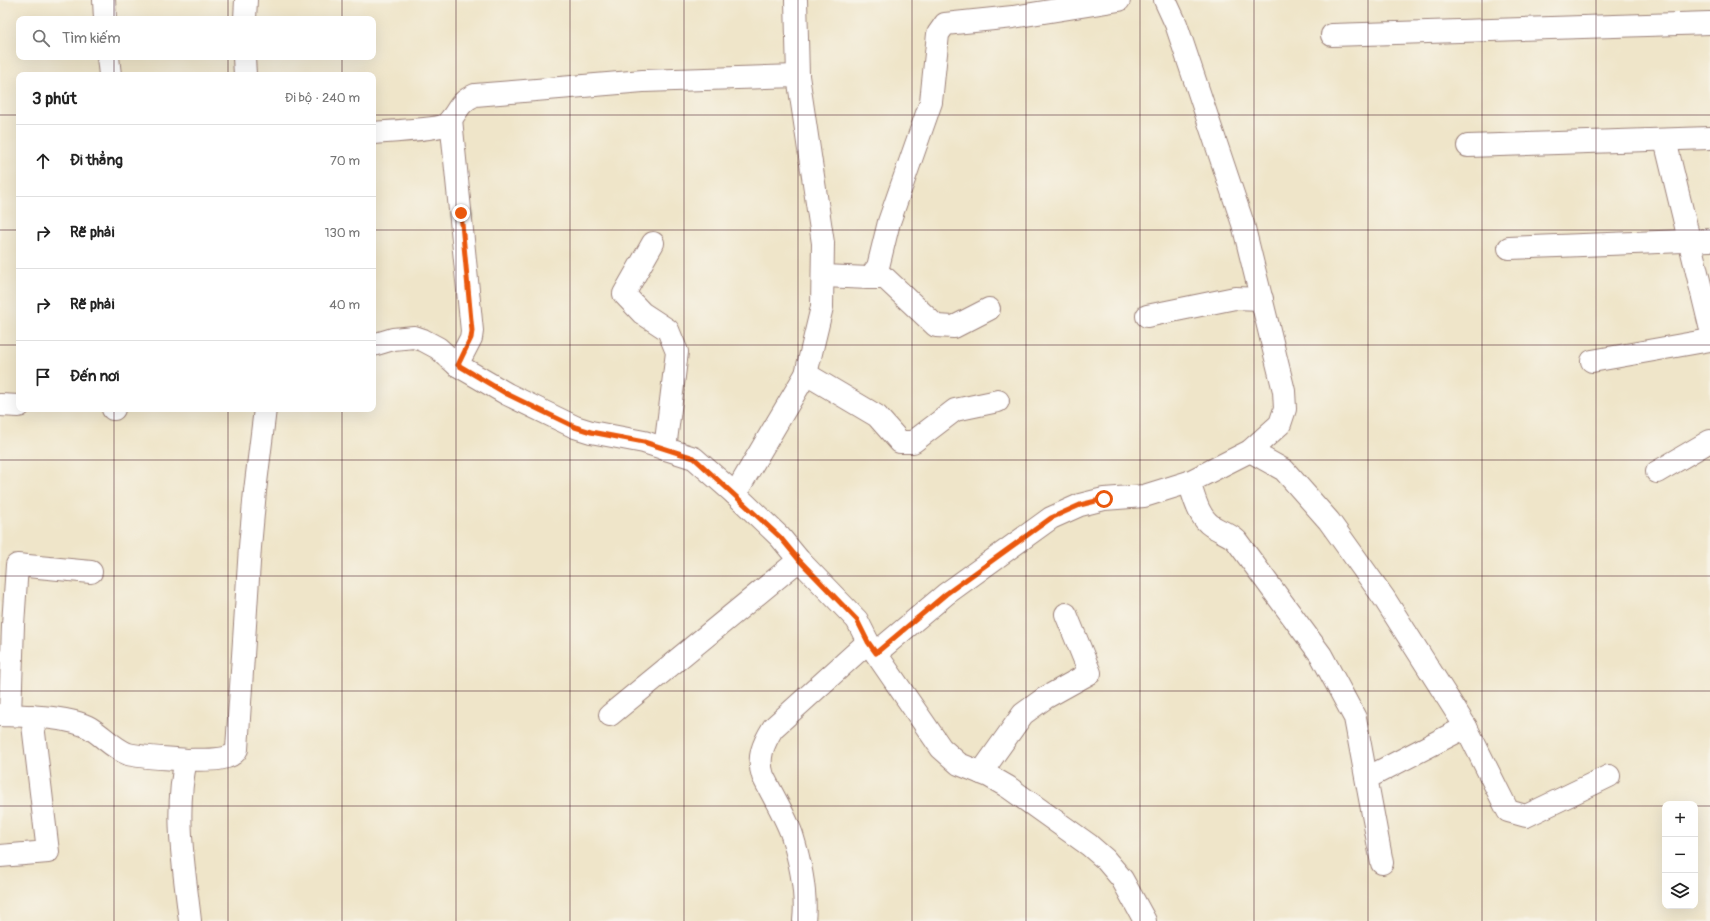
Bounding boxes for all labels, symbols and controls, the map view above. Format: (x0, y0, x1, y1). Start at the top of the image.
search box (16, 16, 376, 60)
icon: search (30, 27, 52, 49)
text: Tìm kiếm (62, 29, 121, 48)
text: 3 phút (32, 88, 77, 109)
text: Đi bộ · 240 m (285, 90, 360, 106)
icon: ahead (32, 150, 54, 172)
text: Đi thẳng (70, 151, 123, 170)
text: 70 m (330, 153, 360, 169)
route end (452, 204, 470, 222)
icon: right (32, 222, 54, 244)
text: Rẽ phải (70, 223, 114, 242)
text: 130 m (324, 225, 360, 241)
icon: right (32, 294, 54, 316)
text: Rẽ phải (70, 295, 114, 314)
text: 40 m (329, 297, 360, 313)
icon: arrive (32, 366, 54, 388)
text: Đến nơi (70, 367, 119, 386)
route start (1095, 490, 1113, 508)
map controls (1662, 801, 1698, 909)
button: + (1662, 801, 1698, 837)
button: − (1662, 837, 1698, 873)
button: layers (1662, 873, 1698, 909)

